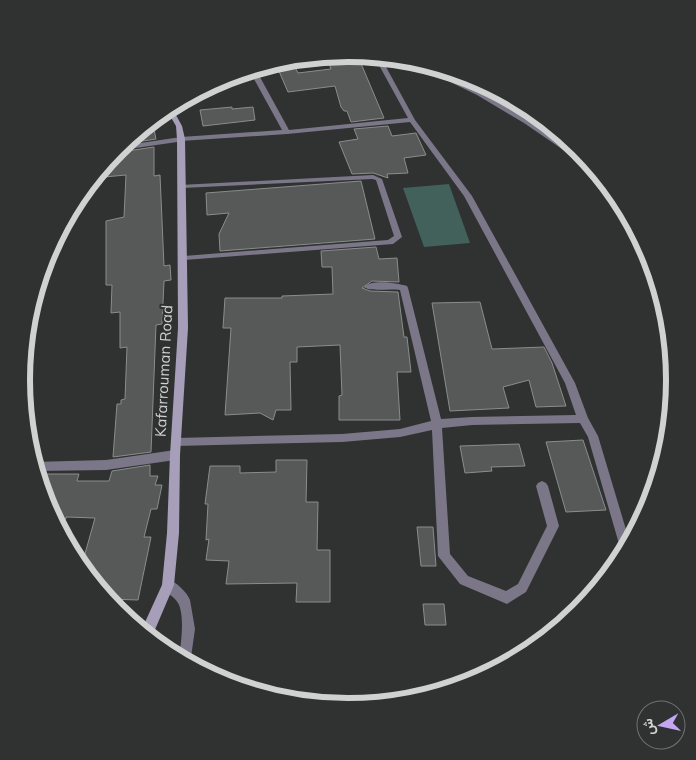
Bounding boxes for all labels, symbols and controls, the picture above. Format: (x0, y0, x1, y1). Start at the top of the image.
street label: Kafarrouman Road (151, 304, 176, 437)
north arrow (636, 700, 686, 750)
text: ش (638, 717, 658, 737)

